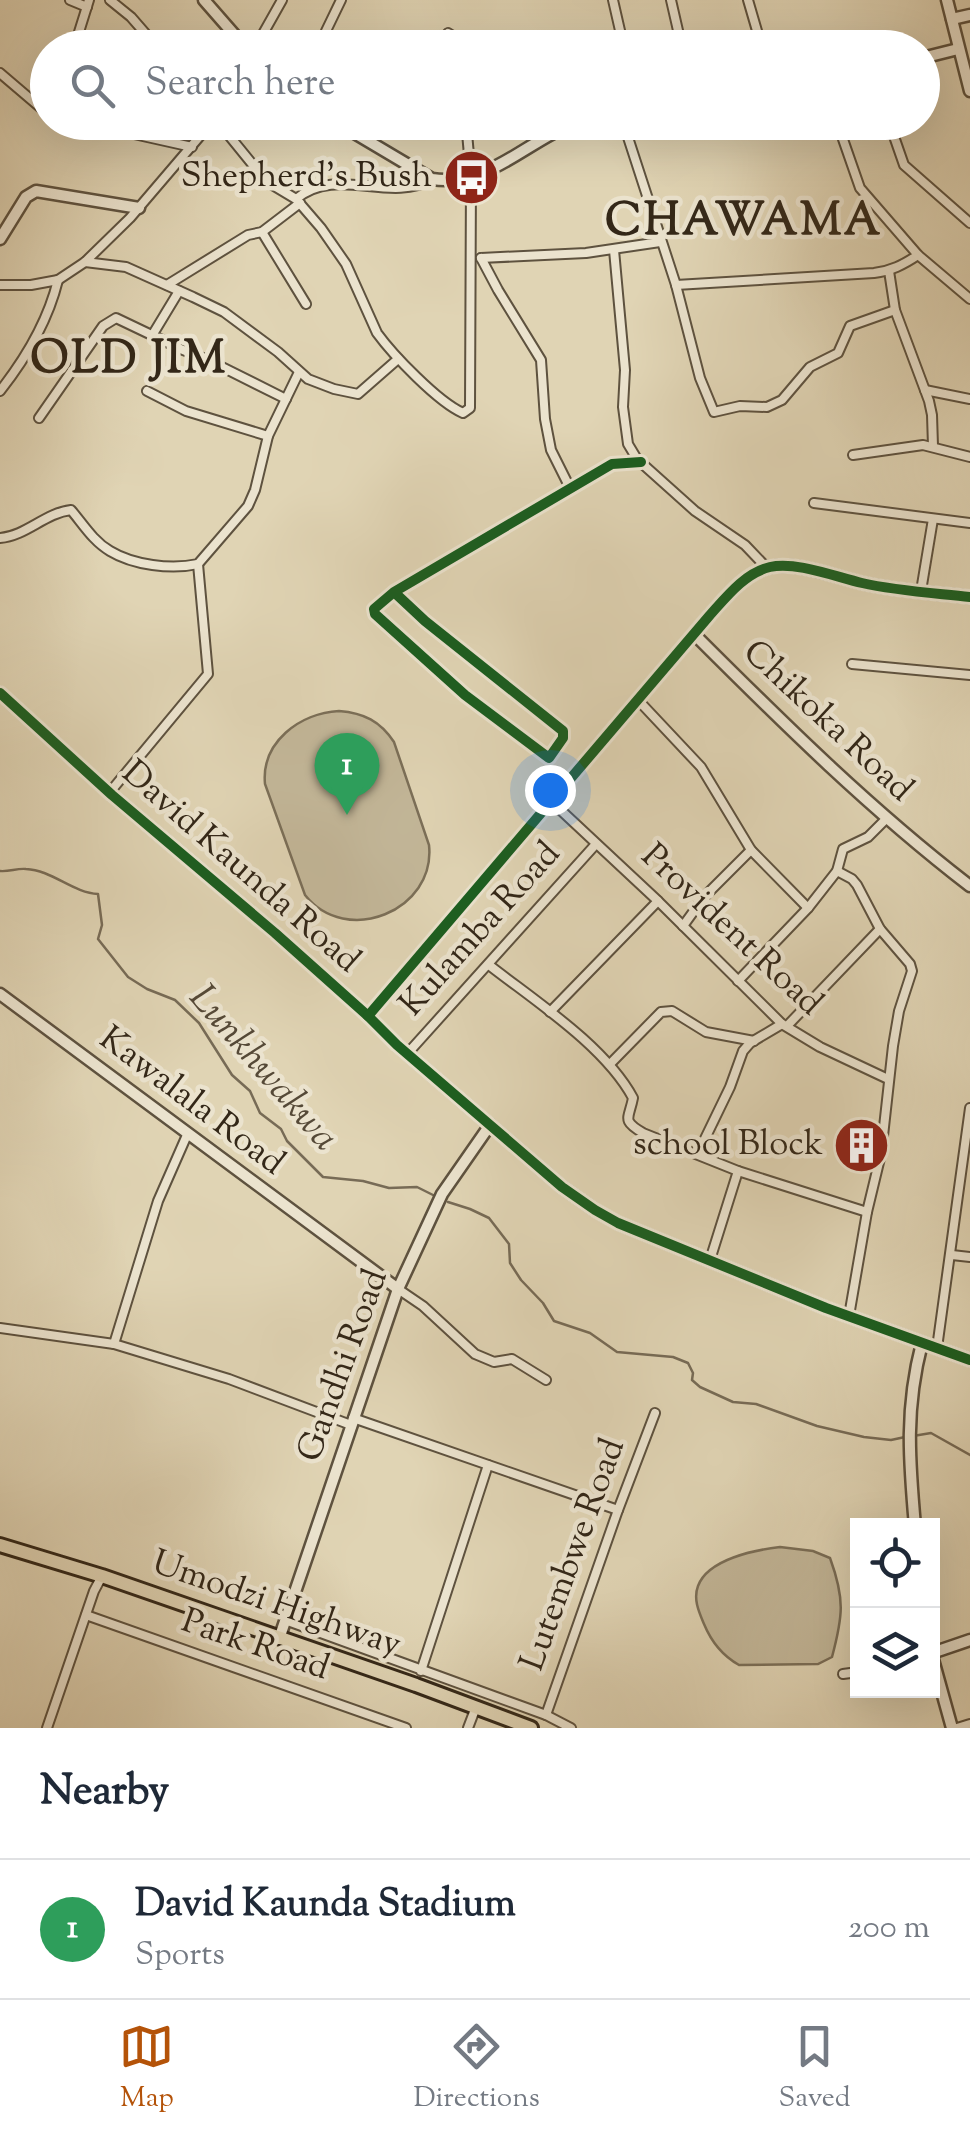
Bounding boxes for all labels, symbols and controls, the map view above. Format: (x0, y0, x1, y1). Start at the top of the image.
search box (30, 30, 940, 140)
icon: search (65, 58, 120, 113)
text: Search here (145, 58, 336, 112)
bus stop icon: Shepherd's Bush (441, 147, 501, 207)
place label: Shepherd's Bush (181, 152, 432, 203)
district label: CHAWAMA (605, 191, 883, 256)
district label: OLD JIM (30, 329, 228, 394)
street label: Chikoka Road (730, 629, 924, 815)
pin: 1 (314, 732, 380, 815)
street label: David Kaunda Road (109, 750, 371, 987)
your location (525, 765, 576, 816)
street label: Kulamba Road (388, 831, 574, 1029)
street label: Provident Road (628, 833, 834, 1029)
water label: Lunkhwakwa (174, 974, 350, 1164)
street label: Kawalala Road (87, 1015, 295, 1189)
building icon: school Block (832, 1115, 892, 1175)
place label: school Block (633, 1120, 823, 1171)
street label: Gandhi Road (286, 1262, 402, 1469)
street label: Lutembwe Road (508, 1431, 640, 1678)
map controls (850, 1518, 940, 1698)
button: locate (850, 1518, 940, 1608)
street label: Umodzi Highway (144, 1538, 408, 1672)
street label: Park Road (174, 1597, 336, 1695)
button: layers (850, 1608, 940, 1698)
text: Nearby (40, 1763, 169, 1823)
text: David Kaunda Stadium (135, 1879, 516, 1933)
text: 1 (67, 1906, 78, 1952)
text: 200 m (848, 1906, 930, 1952)
text: Sports (135, 1933, 225, 1979)
tab: Map (119, 2019, 174, 2119)
tab: Directions (413, 2019, 540, 2119)
tab: Saved (779, 2019, 851, 2119)

